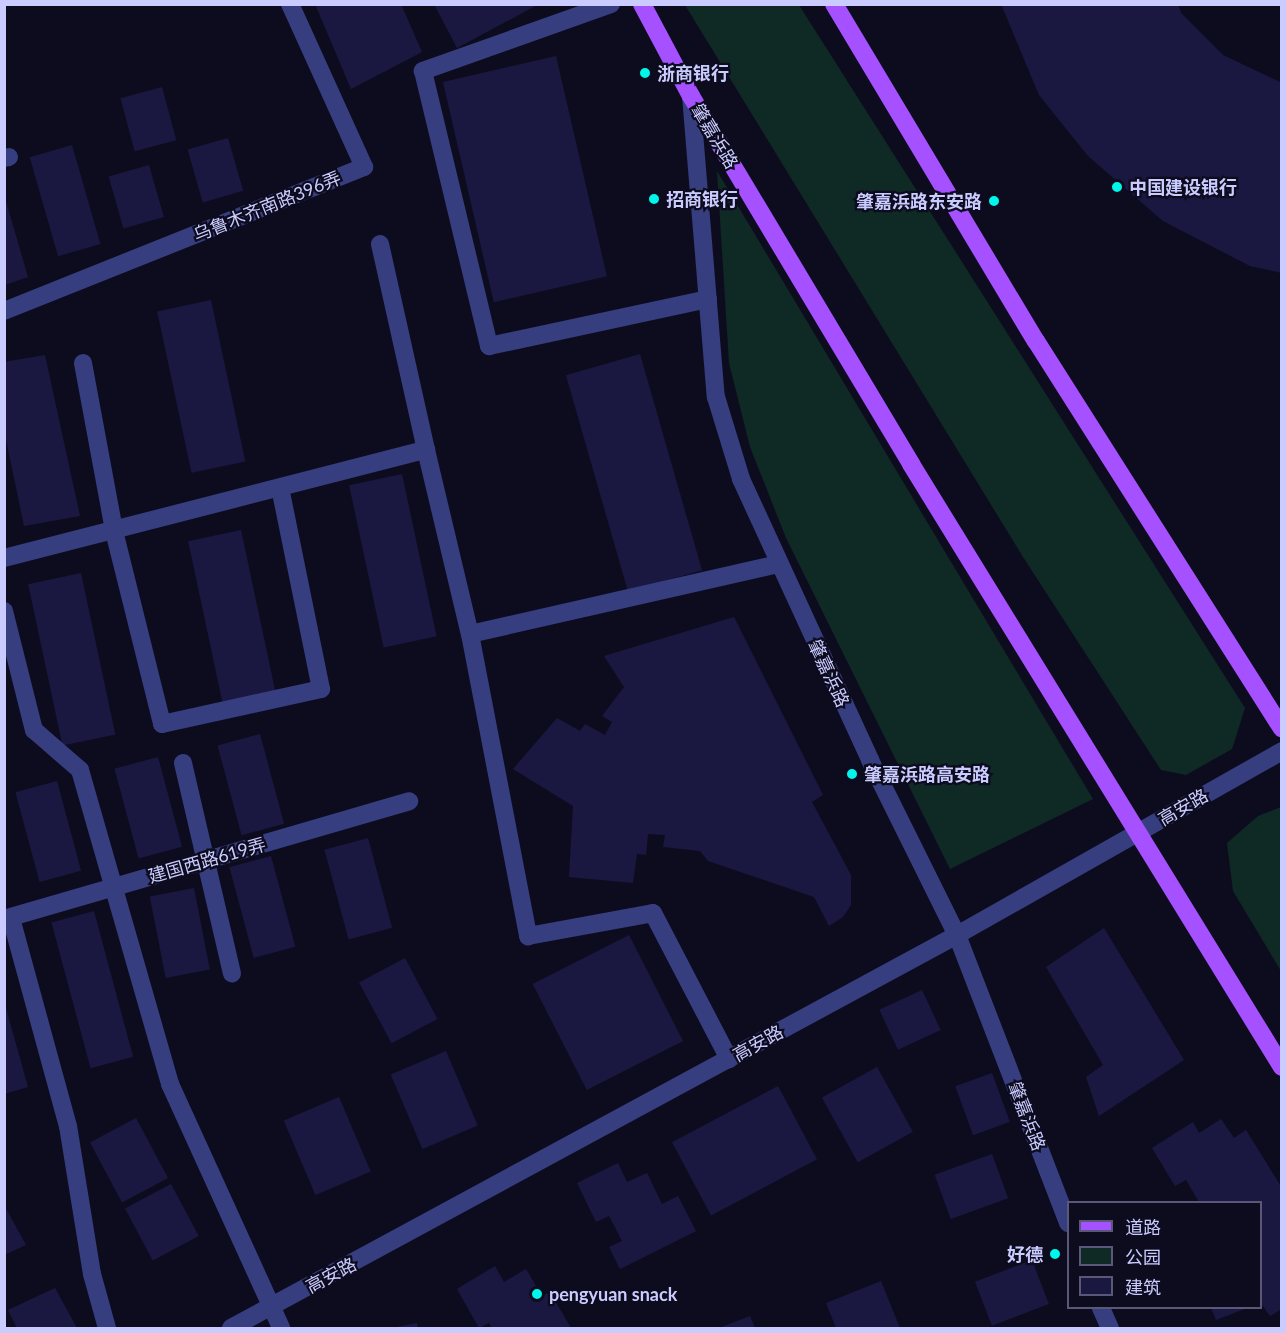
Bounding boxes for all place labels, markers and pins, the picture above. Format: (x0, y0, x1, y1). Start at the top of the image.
place label: 浙商银行 (657, 62, 729, 84)
marker: 浙商银行 (638, 66, 652, 80)
place label: 中国建设银行 (1129, 176, 1237, 198)
marker: 中国建设银行 (1110, 180, 1124, 194)
place label: 招商银行 (666, 188, 738, 210)
place label: 肇嘉浜路东安路 (856, 190, 982, 212)
marker: 招商银行 (647, 192, 661, 206)
marker: 肇嘉浜路东安路 (987, 194, 1001, 208)
place label: 肇嘉浜路高安路 (864, 763, 990, 785)
marker: 肇嘉浜路高安路 (845, 767, 859, 781)
place label: 好德 (1007, 1243, 1043, 1265)
marker: 好德 (1048, 1247, 1062, 1261)
place label: pengyuan snack (549, 1283, 677, 1305)
marker: pengyuan snack (530, 1287, 544, 1301)

